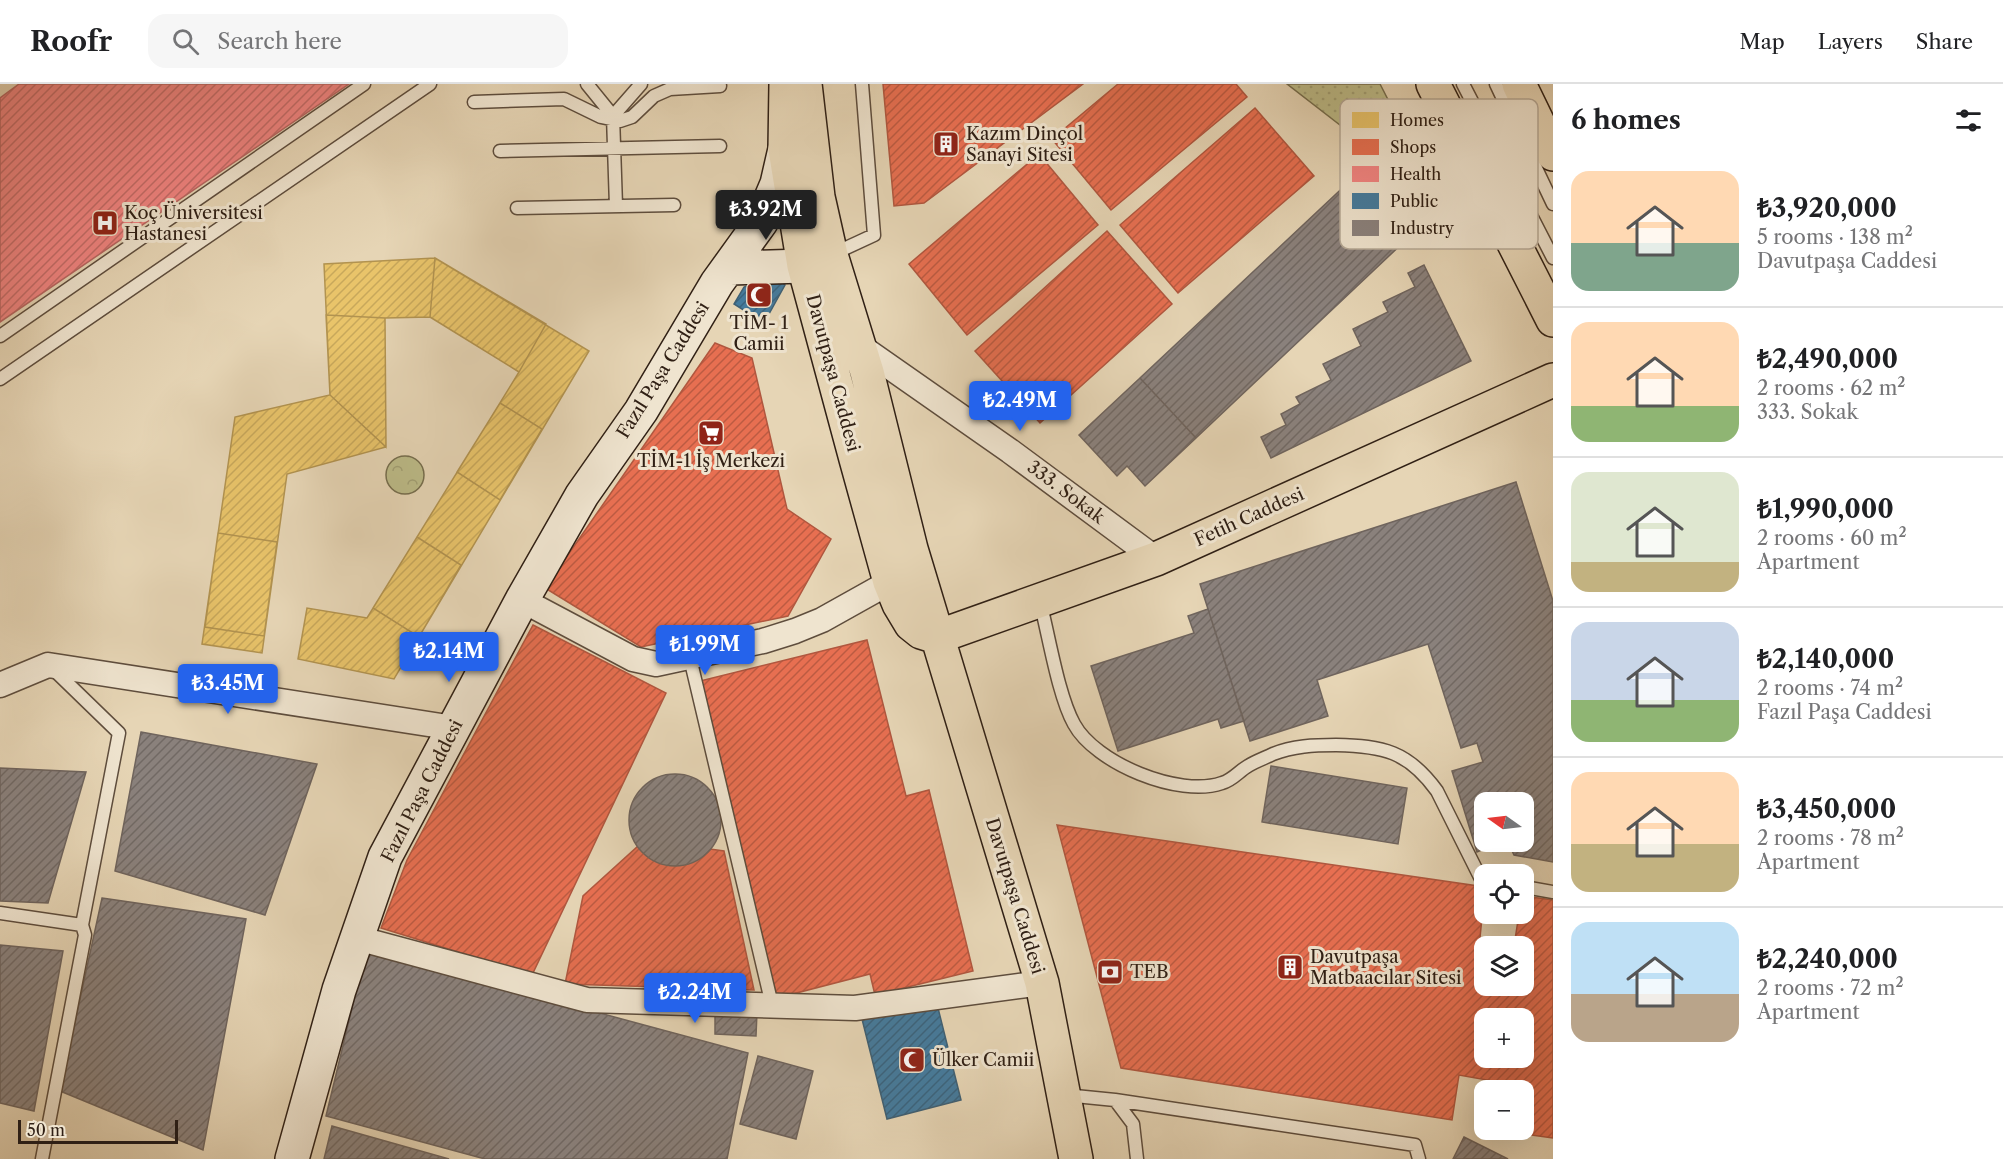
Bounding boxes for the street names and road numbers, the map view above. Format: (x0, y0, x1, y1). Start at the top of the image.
street label: Davutpaşa Caddesi (801, 292, 865, 455)
street label: Fazıl Paşa Caddesi (612, 297, 714, 442)
street label: 333. Sokak (1023, 456, 1110, 529)
street label: Fetih Caddesi (1191, 483, 1308, 551)
street label: Fazıl Paşa Caddesi (377, 716, 468, 866)
street label: Davutpaşa Caddesi (981, 815, 1049, 977)

